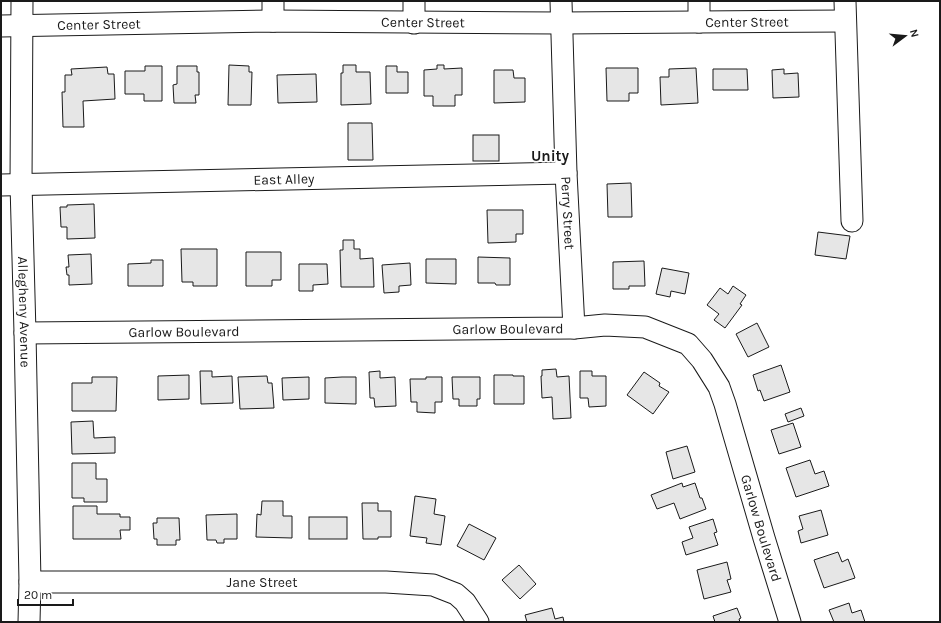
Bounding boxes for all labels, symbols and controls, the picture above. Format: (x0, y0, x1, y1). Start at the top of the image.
street label: Center Street (705, 13, 789, 31)
street label: Center Street (381, 14, 465, 31)
street label: Center Street (57, 15, 141, 34)
north arrow (885, 16, 925, 56)
text: N (907, 28, 921, 39)
district label: Unity (531, 147, 569, 165)
street label: East Alley (253, 170, 315, 189)
street label: Perry Street (557, 176, 578, 250)
street label: Allegheny Avenue (14, 256, 34, 368)
street label: Garlow Boulevard (452, 320, 564, 338)
street label: Garlow Boulevard (128, 323, 240, 341)
street label: Garlow Boulevard (737, 473, 785, 584)
street label: Jane Street (227, 574, 297, 591)
scale bar (18, 581, 73, 607)
text: 20 m (24, 588, 52, 602)

